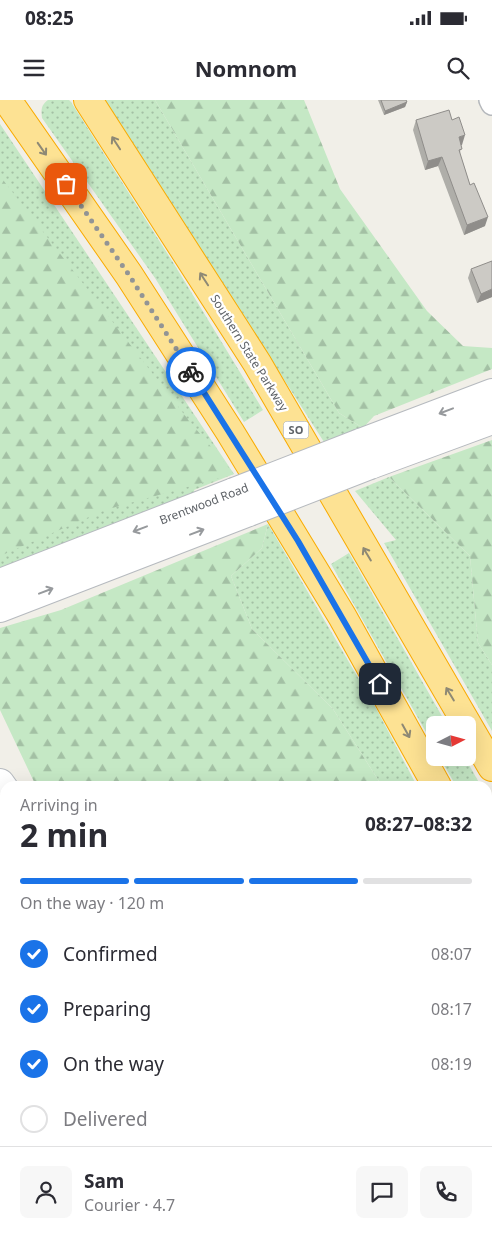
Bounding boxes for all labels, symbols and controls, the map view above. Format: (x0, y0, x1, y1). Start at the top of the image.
text: 08:25 (25, 5, 74, 31)
text: Nomnom (195, 53, 297, 83)
icon: menu (20, 54, 48, 82)
icon: search (444, 54, 472, 82)
one-way arrow (111, 136, 121, 150)
one-way arrow (36, 142, 47, 156)
pin (45, 163, 87, 205)
icon: bag (52, 170, 80, 198)
one-way arrow (198, 273, 208, 287)
street label: Southern State Parkway (206, 291, 293, 415)
courier (166, 347, 216, 397)
icon: bike (177, 358, 205, 386)
one-way arrow (439, 407, 455, 416)
road number: SO (284, 422, 308, 438)
street label: Brentwood Road (157, 479, 251, 528)
one-way arrow (133, 525, 148, 534)
one-way arrow (189, 527, 204, 537)
one-way arrow (362, 548, 372, 562)
one-way arrow (37, 586, 53, 595)
pin (359, 663, 401, 705)
icon: home (366, 670, 394, 698)
one-way arrow (445, 687, 455, 701)
north arrow (426, 716, 476, 766)
map controls (426, 716, 476, 766)
one-way arrow (402, 723, 412, 738)
text: Arriving in (20, 794, 98, 816)
text: 08:27–08:32 (365, 811, 472, 837)
text: 2 min (20, 813, 108, 856)
text: On the way · 120 m (20, 892, 164, 914)
icon: check (20, 940, 48, 968)
text: Confirmed (63, 941, 158, 967)
text: 08:07 (431, 943, 472, 965)
icon: check (20, 995, 48, 1023)
text: Preparing (63, 996, 151, 1022)
text: 08:17 (431, 998, 472, 1020)
icon: check (20, 1050, 48, 1078)
text: On the way (63, 1051, 164, 1077)
text: 08:19 (431, 1053, 472, 1075)
text: Delivered (63, 1106, 148, 1132)
button: person (20, 1166, 72, 1218)
button: chat (356, 1166, 408, 1218)
button: phone (420, 1166, 472, 1218)
text: Sam (84, 1168, 124, 1194)
text: Courier · 4.7 (84, 1194, 175, 1216)

